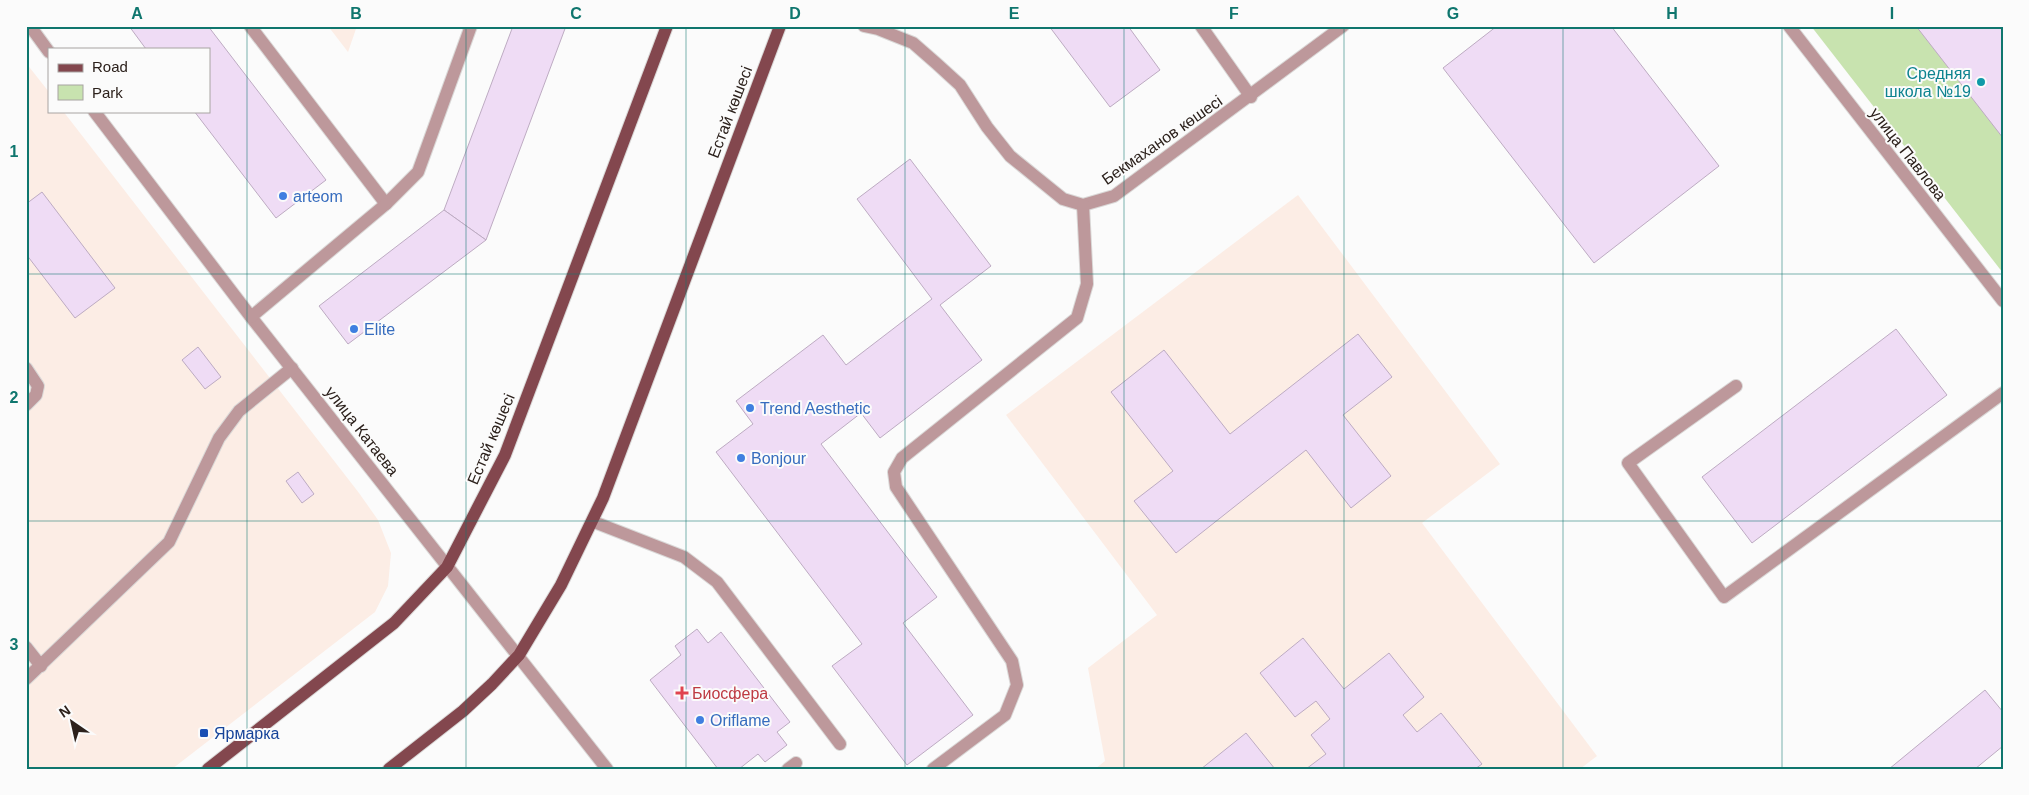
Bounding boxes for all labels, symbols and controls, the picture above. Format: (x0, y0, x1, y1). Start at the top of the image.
text: A (131, 5, 143, 22)
text: B (350, 5, 362, 22)
text: C (570, 5, 582, 22)
text: D (789, 5, 801, 22)
text: E (1009, 5, 1020, 22)
text: F (1229, 5, 1239, 22)
text: G (1447, 5, 1459, 22)
text: H (1666, 5, 1678, 22)
text: I (1890, 5, 1894, 22)
legend (48, 48, 210, 112)
text: Road (92, 58, 128, 75)
street label: Естай көшесі (705, 64, 755, 160)
place label: Средняя школа №19 (1885, 65, 1971, 100)
marker: Средняя школа №19 (1975, 76, 1987, 88)
text: Park (92, 84, 123, 101)
street label: Бекмаханов көшесі (1099, 92, 1225, 188)
street label: улица Павлова (1867, 104, 1949, 204)
text: 1 (10, 143, 19, 160)
place label: arteom (293, 188, 343, 205)
marker: arteom (277, 190, 289, 202)
place label: Elite (364, 321, 395, 338)
marker: Elite (348, 323, 360, 335)
street label: улица Катаева (322, 383, 402, 479)
text: 2 (10, 389, 19, 406)
street label: Естай көшесі (464, 391, 518, 487)
place label: Trend Aesthetic (760, 400, 871, 417)
marker: Trend Aesthetic (744, 402, 756, 414)
place label: Bonjour (751, 450, 807, 467)
marker: Bonjour (735, 452, 747, 464)
text: 3 (10, 636, 19, 653)
place label: Биосфера (692, 685, 768, 702)
marker: Биосфера (676, 687, 688, 699)
north arrow (48, 698, 98, 748)
text: N (56, 702, 73, 721)
place label: Oriflame (710, 712, 771, 729)
marker: Oriflame (694, 714, 706, 726)
place label: Ярмарка (214, 725, 280, 742)
marker: Ярмарка (198, 727, 210, 739)

